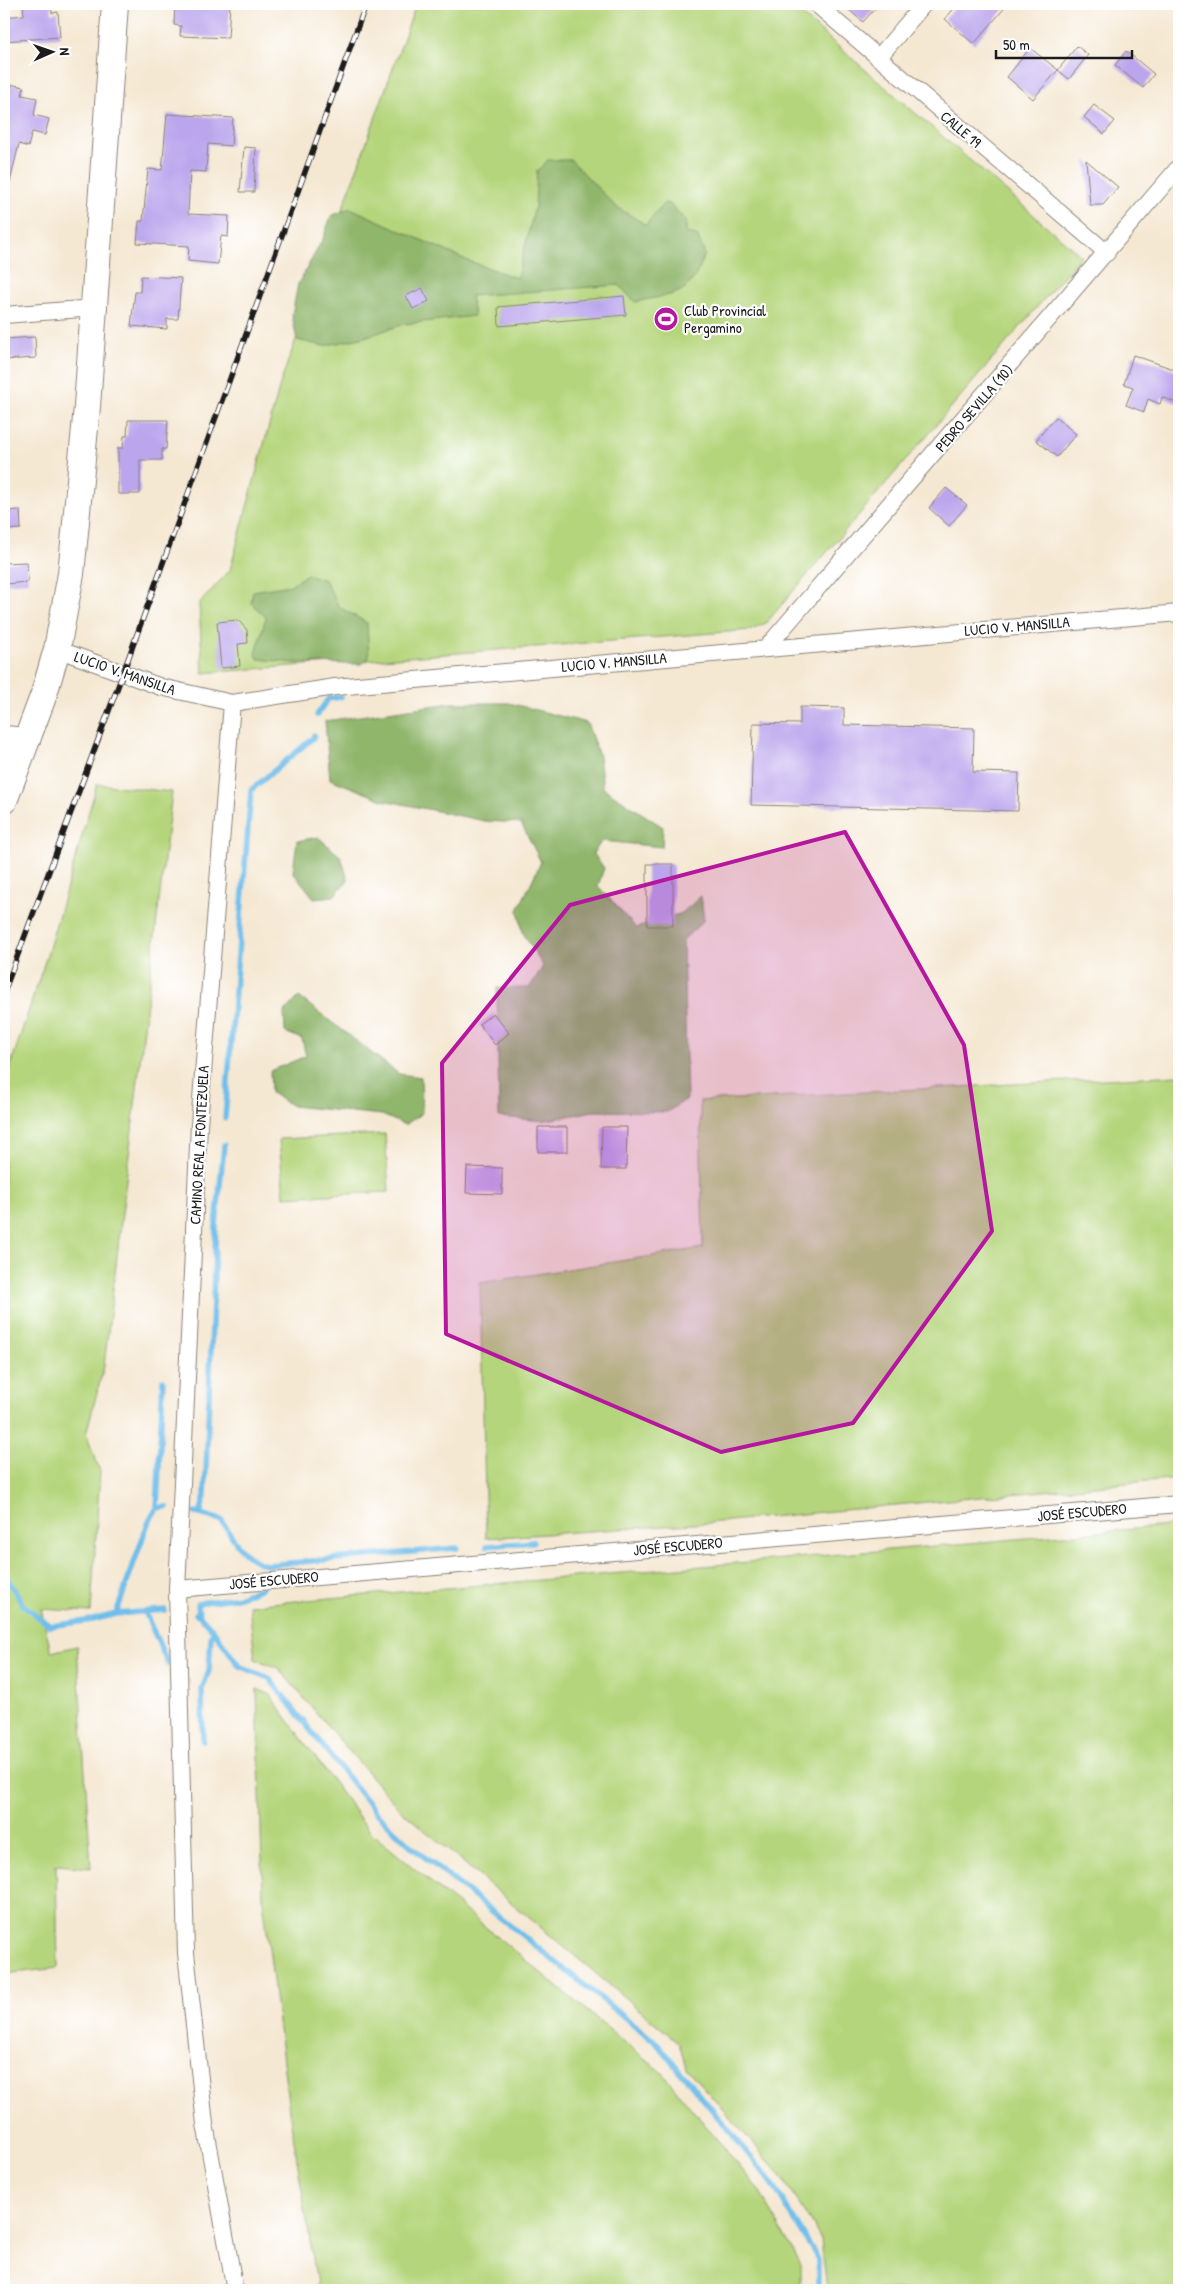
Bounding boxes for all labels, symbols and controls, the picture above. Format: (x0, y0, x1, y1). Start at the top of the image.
north arrow (28, 28, 78, 78)
scale bar (996, 28, 1132, 60)
text: 50 m (1003, 34, 1030, 55)
text: N (56, 47, 75, 56)
street label: CALLE 19 (936, 106, 986, 153)
place label: Club Provincial Pergamino (684, 300, 766, 338)
sports icon: Club Provincial Pergamino (653, 306, 679, 332)
street label: PEDRO SEVILLA (10) (930, 360, 1018, 456)
street label: LUCIO V. MANSILLA (963, 611, 1071, 641)
street label: LUCIO V. MANSILLA (72, 646, 179, 700)
street label: LUCIO V. MANSILLA (560, 647, 668, 677)
street label: CAMINO REAL A FONTEZUELA (184, 1064, 214, 1225)
street label: JOSÉ ESCUDERO (1036, 1498, 1128, 1526)
street label: JOSÉ ESCUDERO (632, 1532, 724, 1560)
street label: JOSÉ ESCUDERO (228, 1566, 320, 1594)

